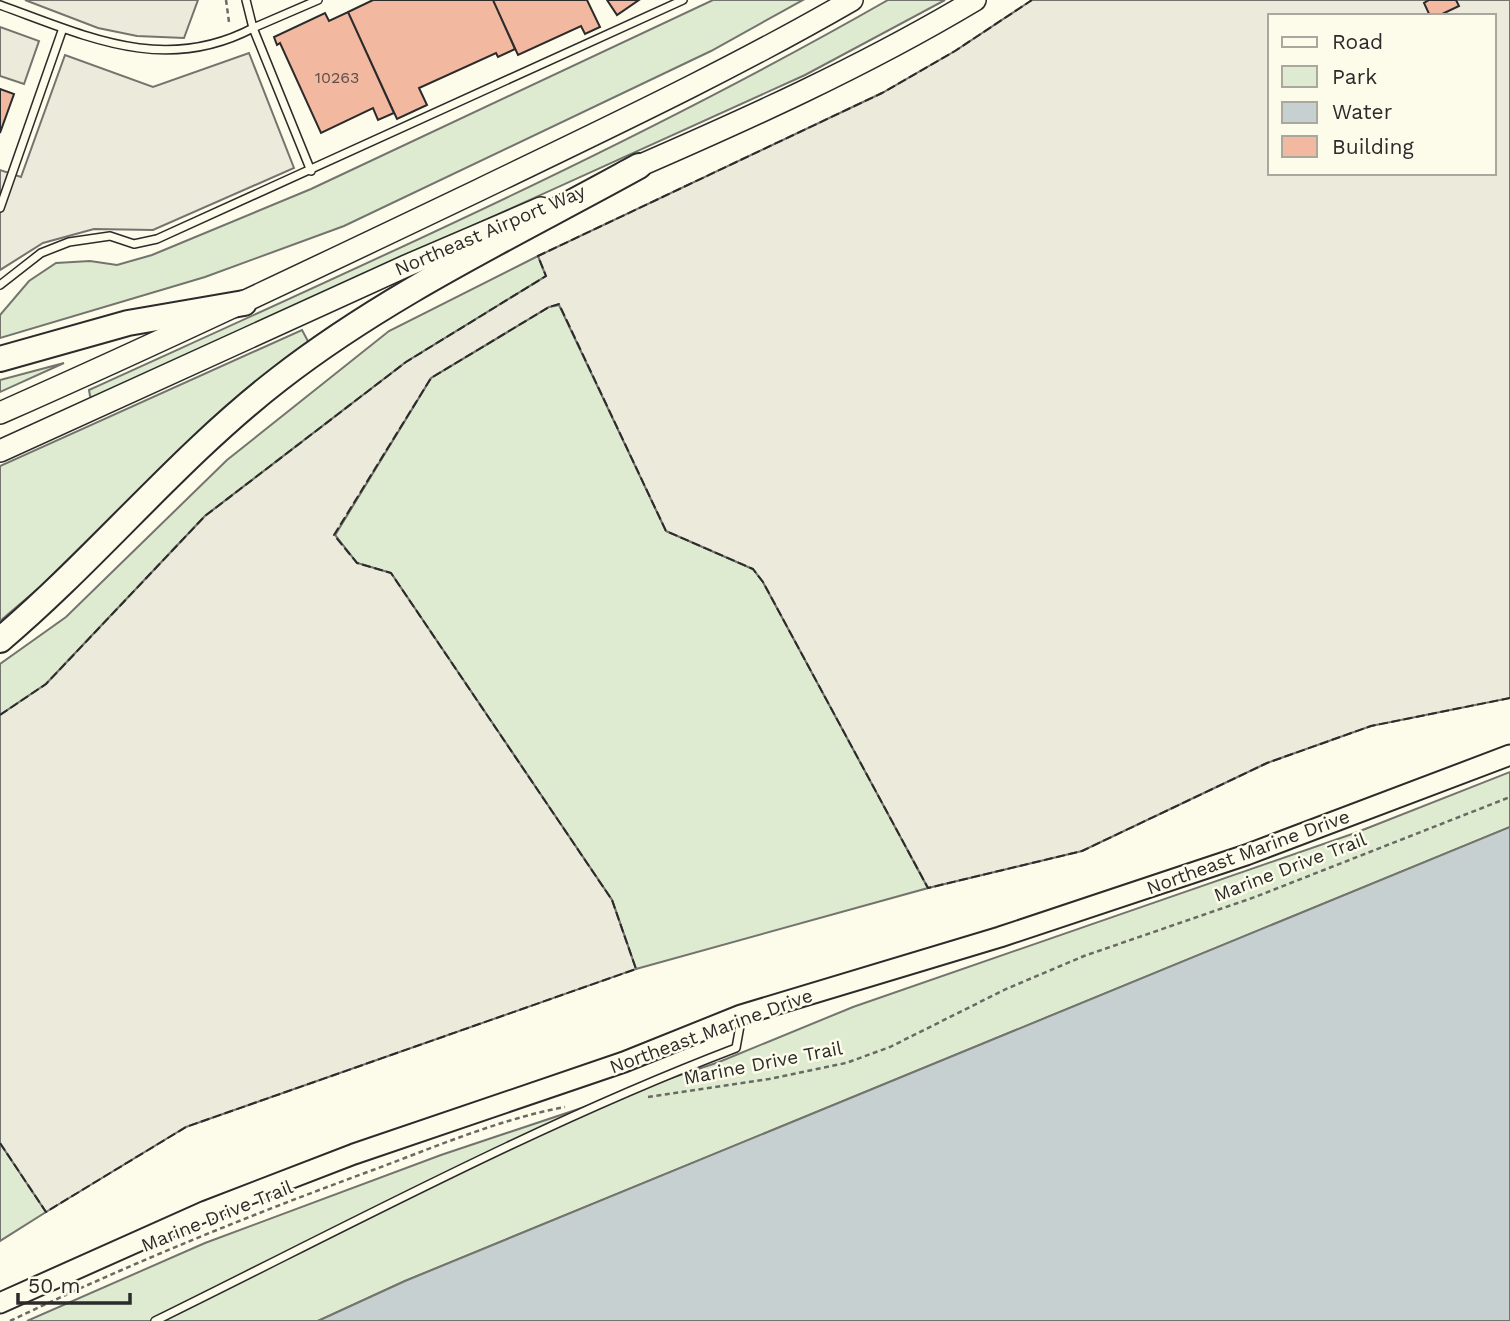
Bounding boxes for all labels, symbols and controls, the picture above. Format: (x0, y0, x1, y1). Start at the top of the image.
legend (1268, 14, 1496, 175)
text: Road (1332, 29, 1383, 54)
text: Park (1332, 64, 1377, 89)
house number: 10263 (315, 68, 359, 87)
text: Water (1332, 99, 1393, 124)
text: Building (1332, 134, 1414, 159)
street label: Northeast Airport Way (391, 179, 589, 281)
street label: Northeast Marine Drive (1143, 805, 1353, 899)
street label: Marine Drive Trail (1211, 827, 1370, 907)
street label: Northeast Marine Drive (606, 984, 816, 1078)
street label: Marine Drive Trail (682, 1036, 845, 1090)
street label: Marine Drive Trail (138, 1175, 296, 1257)
scale bar (18, 1262, 130, 1306)
text: 50 m (28, 1273, 80, 1298)

